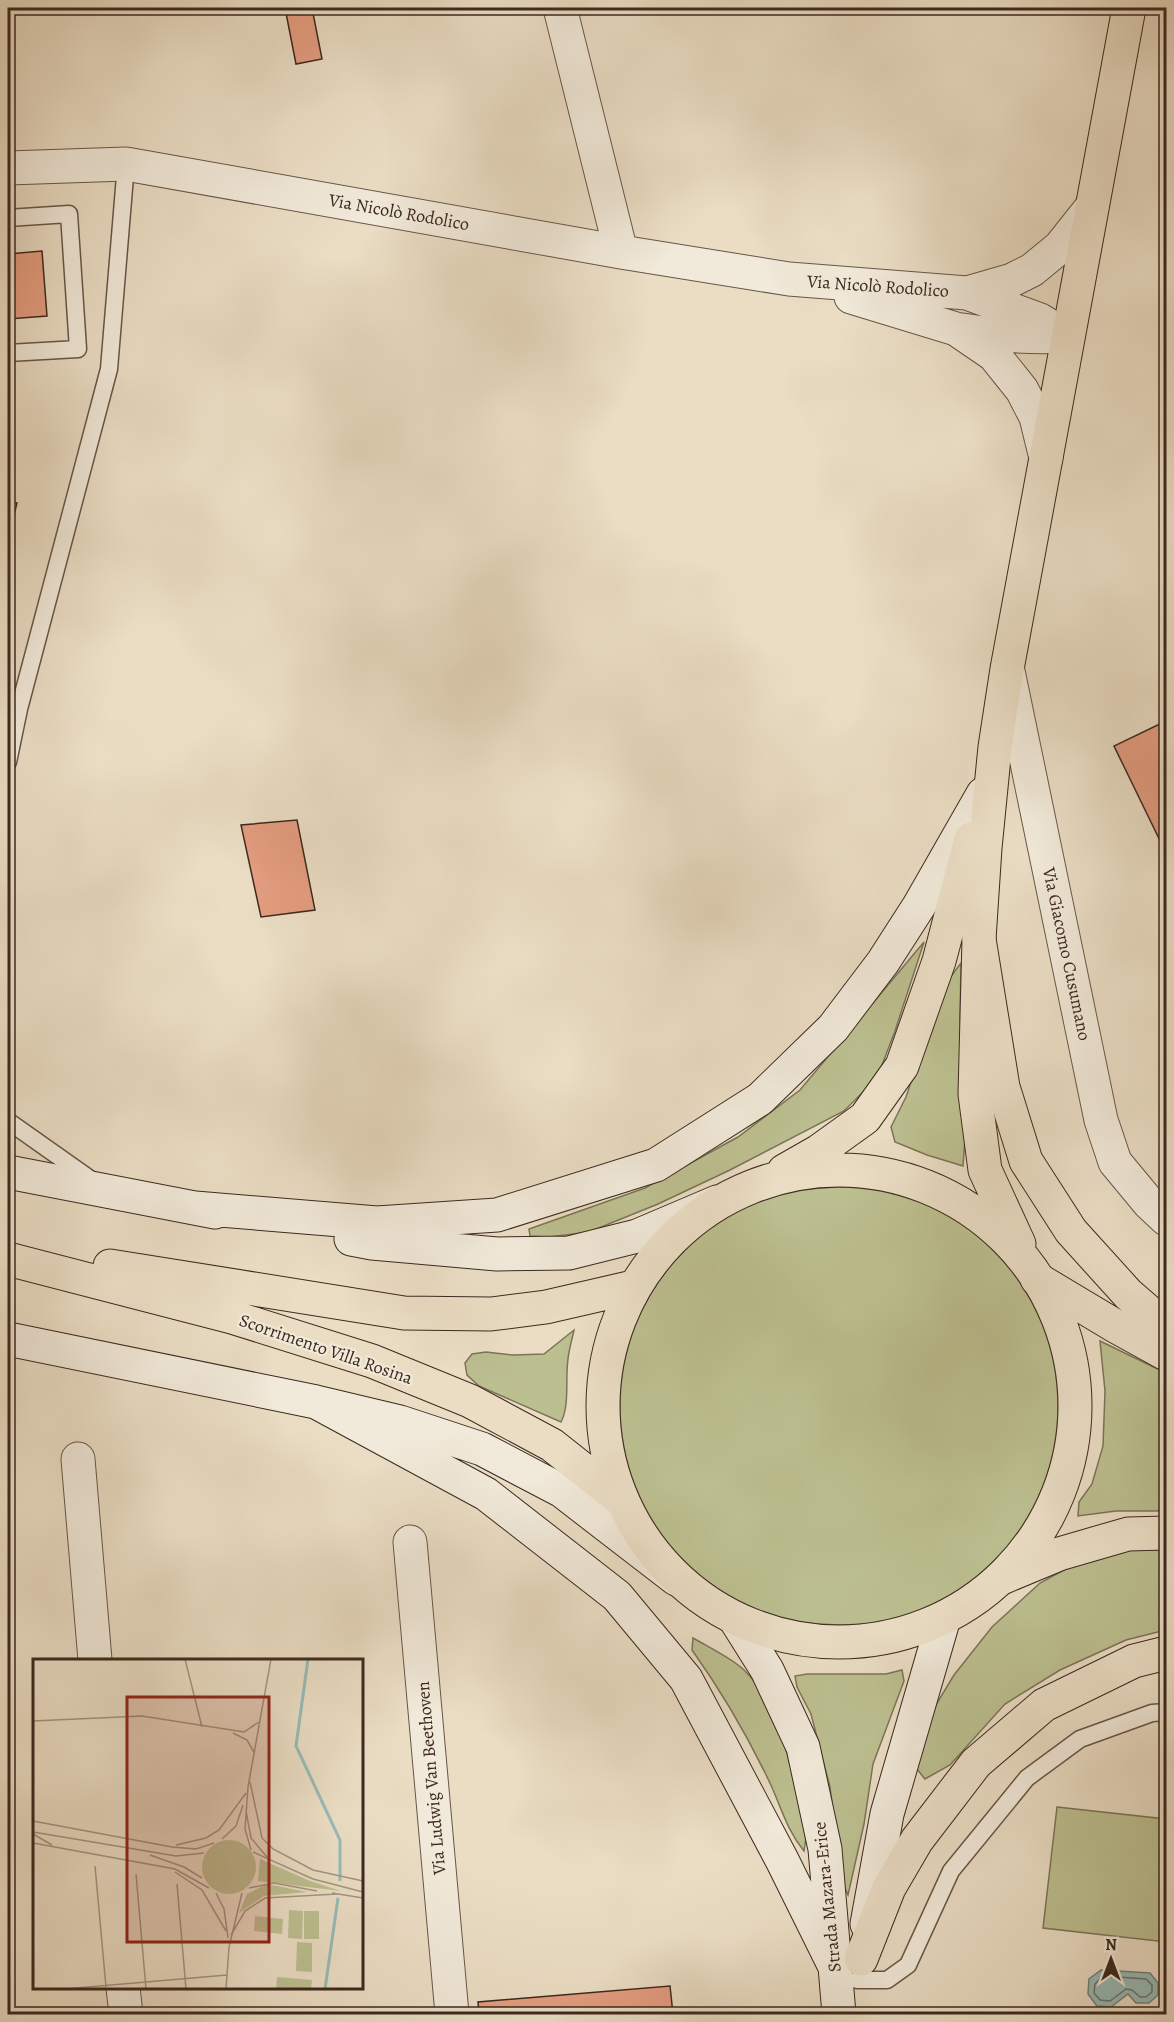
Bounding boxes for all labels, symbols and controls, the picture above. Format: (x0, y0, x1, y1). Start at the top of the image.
street label: Via Nicolò Rodolico (326, 188, 471, 236)
street label: Via Nicolò Rodolico (805, 269, 950, 303)
street label: Via Giacomo Cusumano (1037, 864, 1097, 1043)
street label: Scorrimento Villa Rosina (236, 1308, 416, 1390)
inset map (33, 1659, 363, 1989)
street label: Via Ludwig Van Beethoven (411, 1680, 451, 1877)
street label: Strada Mazara-Erice (807, 1821, 847, 1973)
north arrow (1081, 1929, 1141, 1989)
text: N (1105, 1934, 1117, 1956)

